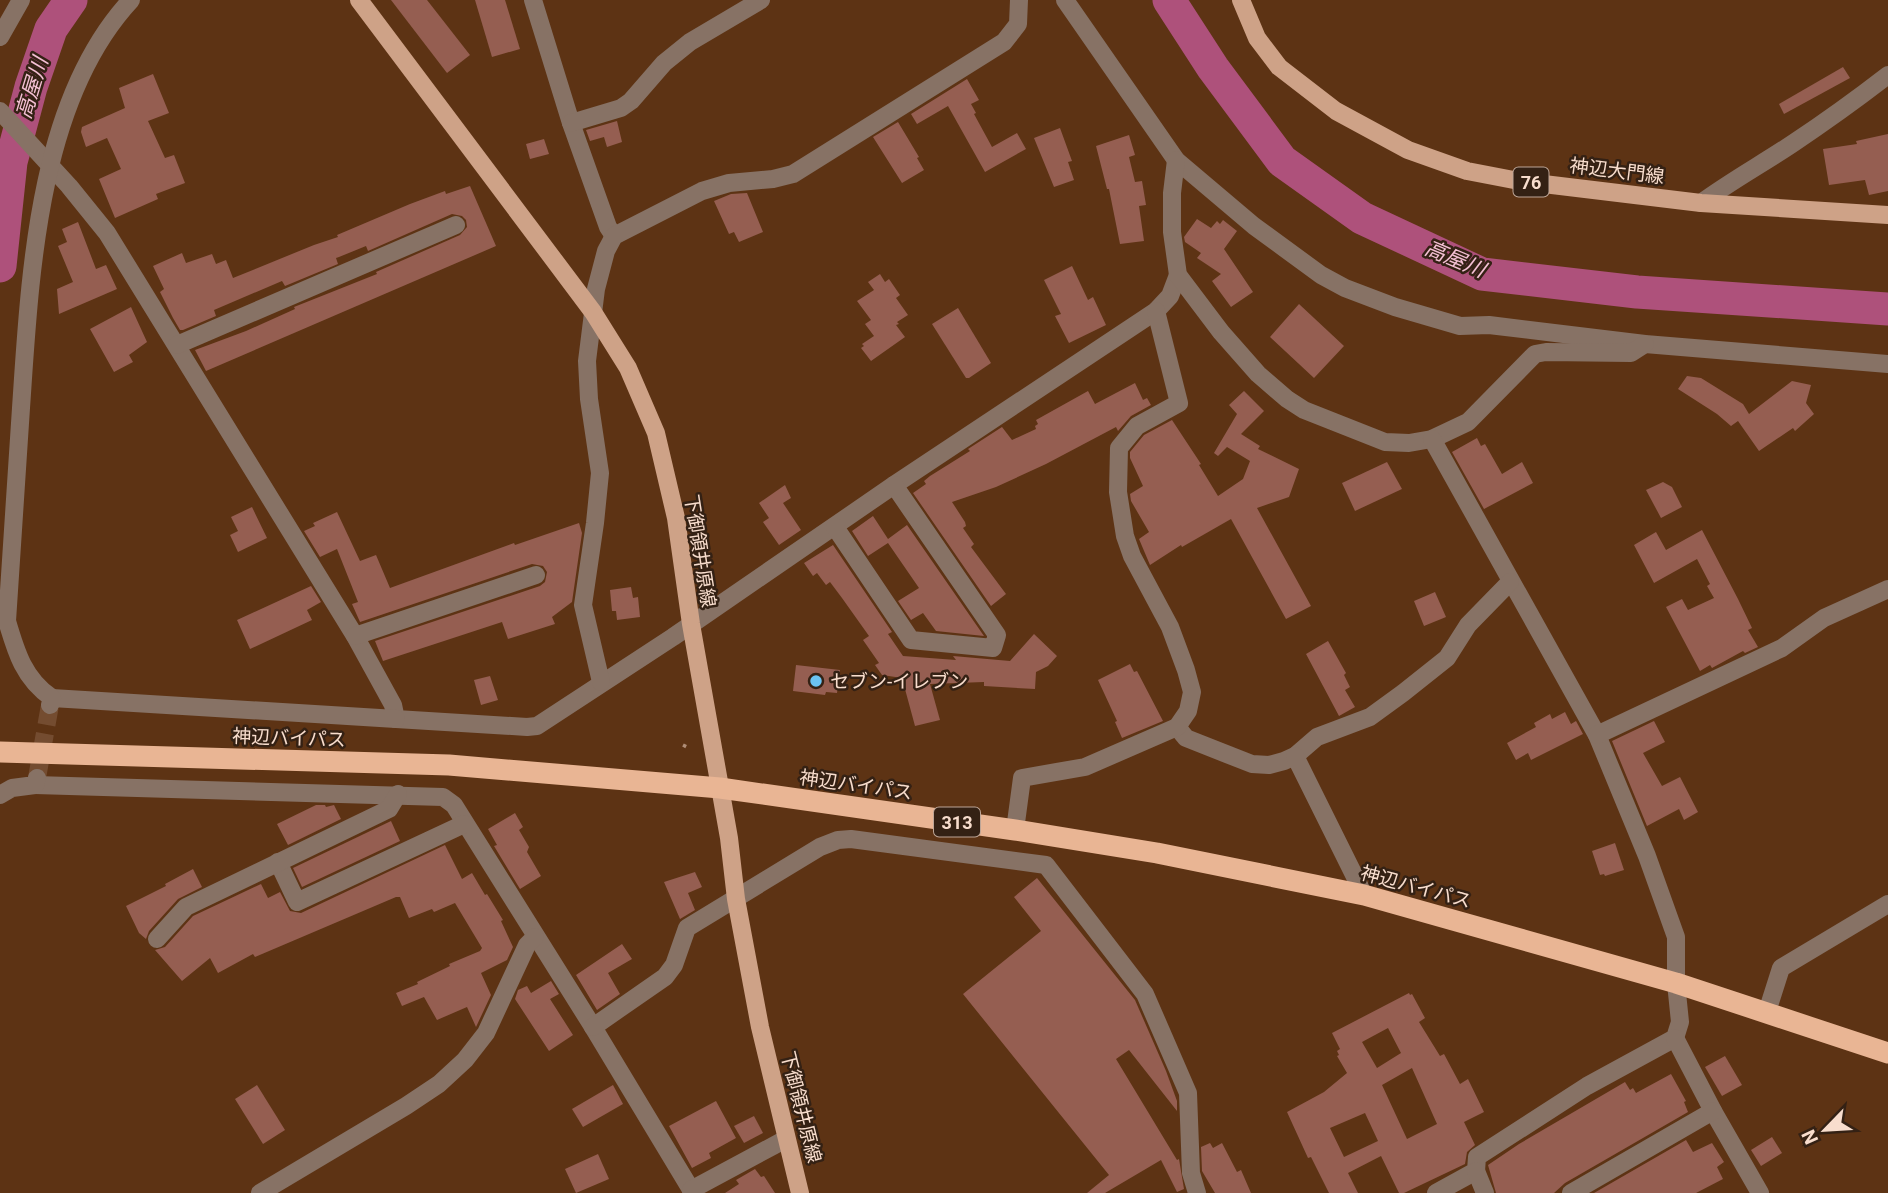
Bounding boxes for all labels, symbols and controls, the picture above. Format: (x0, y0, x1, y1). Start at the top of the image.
water label: 高屋川 (11, 52, 53, 122)
street label: 神辺大門線 (1568, 154, 1666, 188)
road number: 76 (1514, 168, 1548, 196)
water label: 高屋川 (1421, 236, 1491, 283)
street label: 下御領井原線 (680, 493, 720, 609)
place label: セブン-イレブン (830, 670, 968, 693)
marker: セブン-イレブン (808, 673, 824, 689)
street label: 神辺バイパス (232, 725, 346, 751)
street label: 神辺バイパス (798, 766, 914, 804)
road number: 313 (934, 808, 980, 836)
street label: 神辺バイパス (1358, 861, 1474, 913)
street label: 下御領井原線 (776, 1049, 826, 1165)
north arrow (1790, 1095, 1860, 1165)
text: N (1797, 1126, 1823, 1148)

